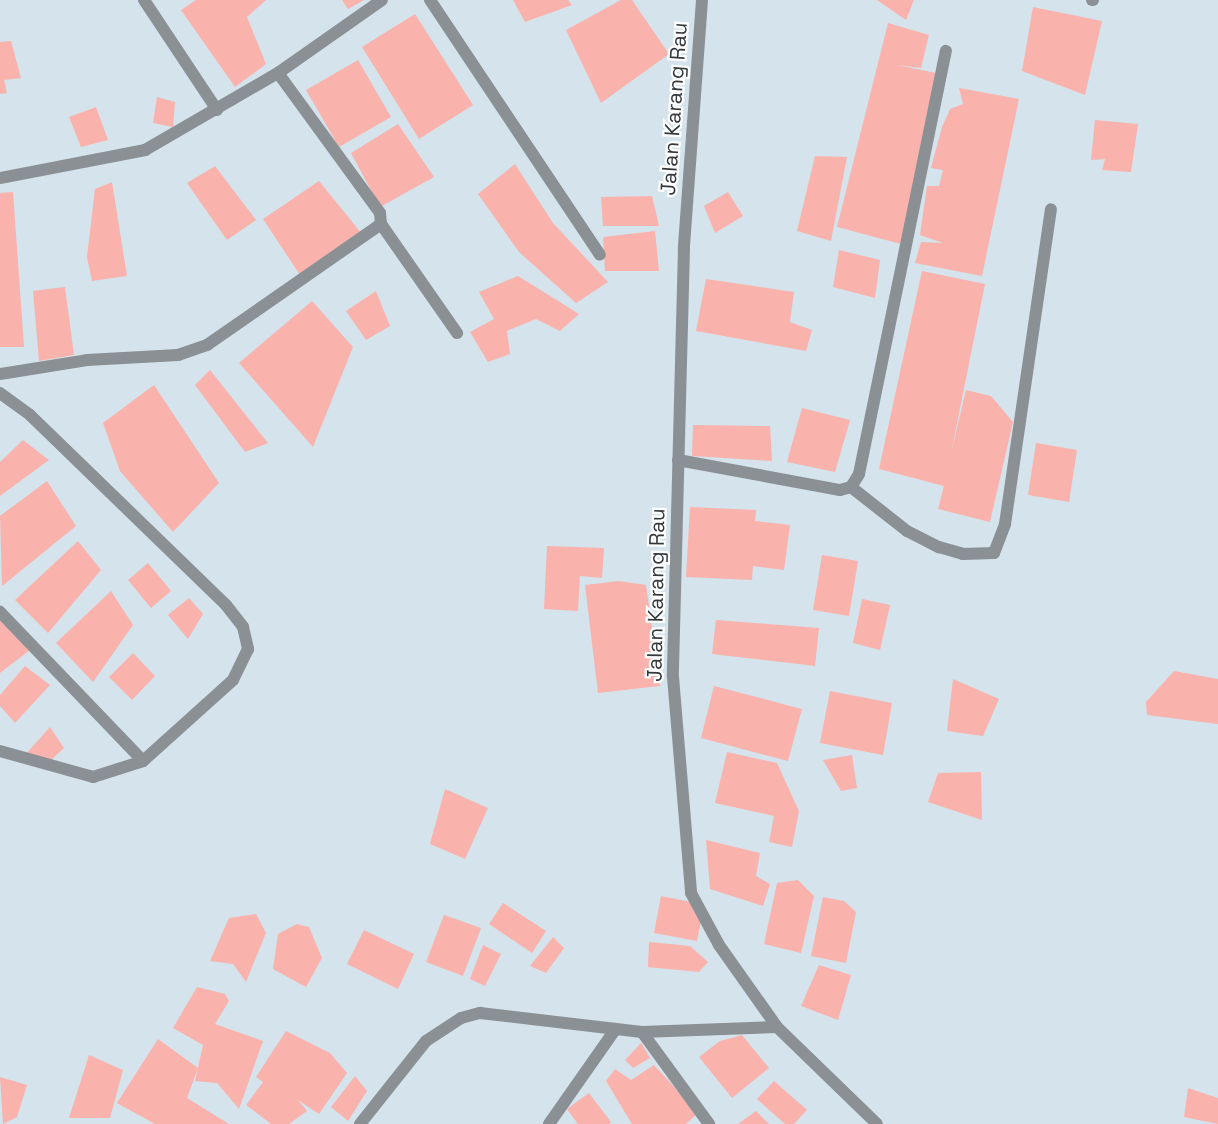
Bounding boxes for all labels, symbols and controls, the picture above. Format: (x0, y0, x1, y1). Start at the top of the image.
street label: Jalan Karang Rau (655, 21, 693, 197)
street label: Jalan Karang Rau (642, 508, 670, 682)

